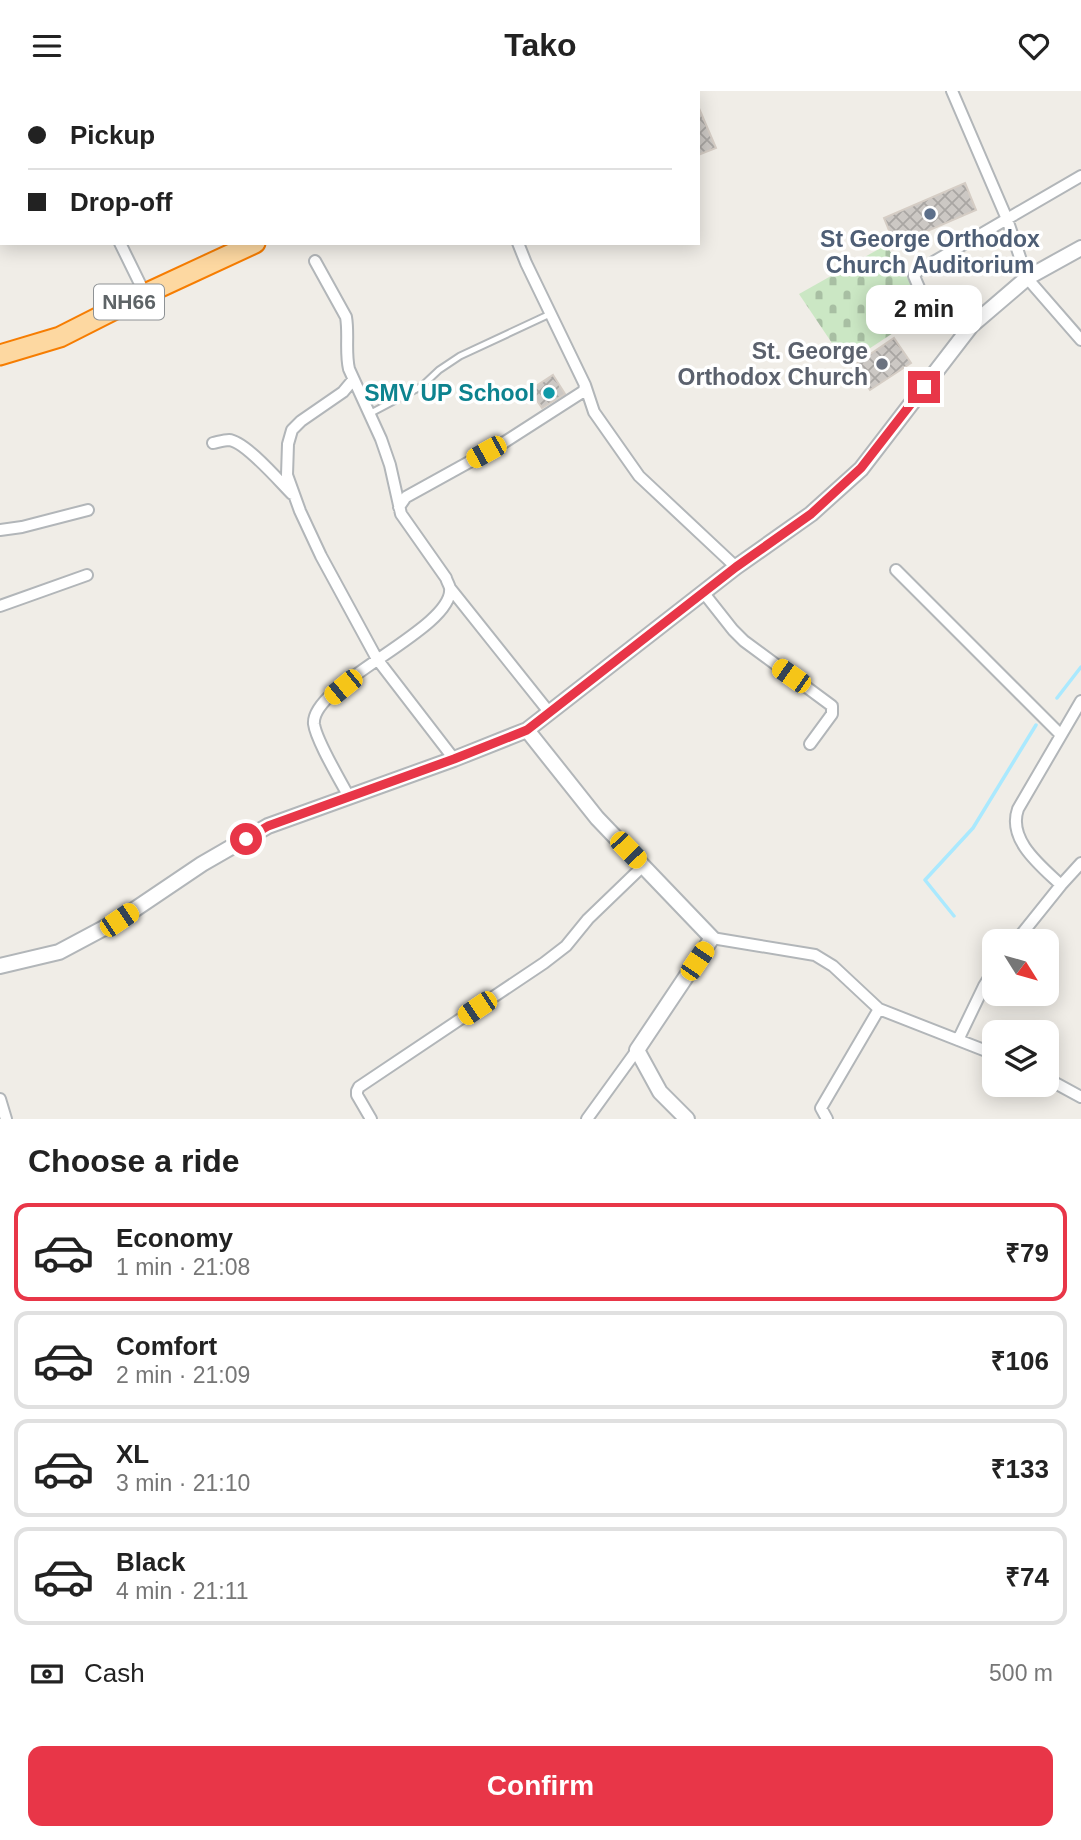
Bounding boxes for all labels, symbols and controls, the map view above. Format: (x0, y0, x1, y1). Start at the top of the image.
icon: menu (28, 27, 66, 65)
text: Tako (504, 27, 577, 63)
icon: heart (1015, 27, 1053, 65)
text: Pickup (70, 120, 155, 150)
text: Drop-off (70, 187, 173, 217)
marker: St George Orthodox Church Auditorium (922, 206, 938, 222)
place label: St George Orthodox Church Auditorium (820, 226, 1040, 278)
road number: NH66 (94, 285, 164, 319)
callout: 2 min (866, 285, 982, 335)
text: 2 min (894, 296, 954, 322)
place label: St. George Orthodox Church (678, 338, 868, 390)
marker: St. George Orthodox Church (874, 356, 890, 372)
route end (908, 371, 940, 403)
place label: SMV UP School (364, 380, 535, 406)
marker: SMV UP School (541, 385, 557, 401)
car (463, 433, 510, 471)
car (768, 655, 815, 697)
car (321, 666, 366, 708)
route start (230, 823, 262, 855)
car (606, 828, 651, 872)
car (96, 900, 143, 940)
north arrow (982, 929, 1059, 1006)
map controls (982, 929, 1059, 1097)
car (677, 938, 718, 984)
car (454, 988, 501, 1028)
button: layers (982, 1020, 1059, 1097)
text: Choose a ride (28, 1143, 240, 1179)
icon: car (32, 1221, 95, 1284)
text: Economy (116, 1223, 233, 1253)
text: ₹79 (1005, 1238, 1049, 1268)
text: 1 min · 21:08 (116, 1254, 250, 1280)
icon: car (32, 1329, 95, 1392)
text: Comfort (116, 1331, 217, 1361)
text: ₹106 (991, 1346, 1049, 1376)
text: 2 min · 21:09 (116, 1362, 250, 1388)
icon: car (32, 1437, 95, 1500)
text: XL (116, 1439, 149, 1469)
text: ₹133 (991, 1454, 1049, 1484)
text: 3 min · 21:10 (116, 1470, 250, 1496)
icon: car (32, 1545, 95, 1608)
text: Black (116, 1547, 185, 1577)
text: ₹74 (1005, 1562, 1049, 1592)
text: 4 min · 21:11 (116, 1578, 249, 1604)
icon: cash (28, 1655, 66, 1693)
text: Cash (84, 1658, 145, 1688)
text: 500 m (989, 1660, 1053, 1686)
button: Confirm (28, 1746, 1053, 1826)

